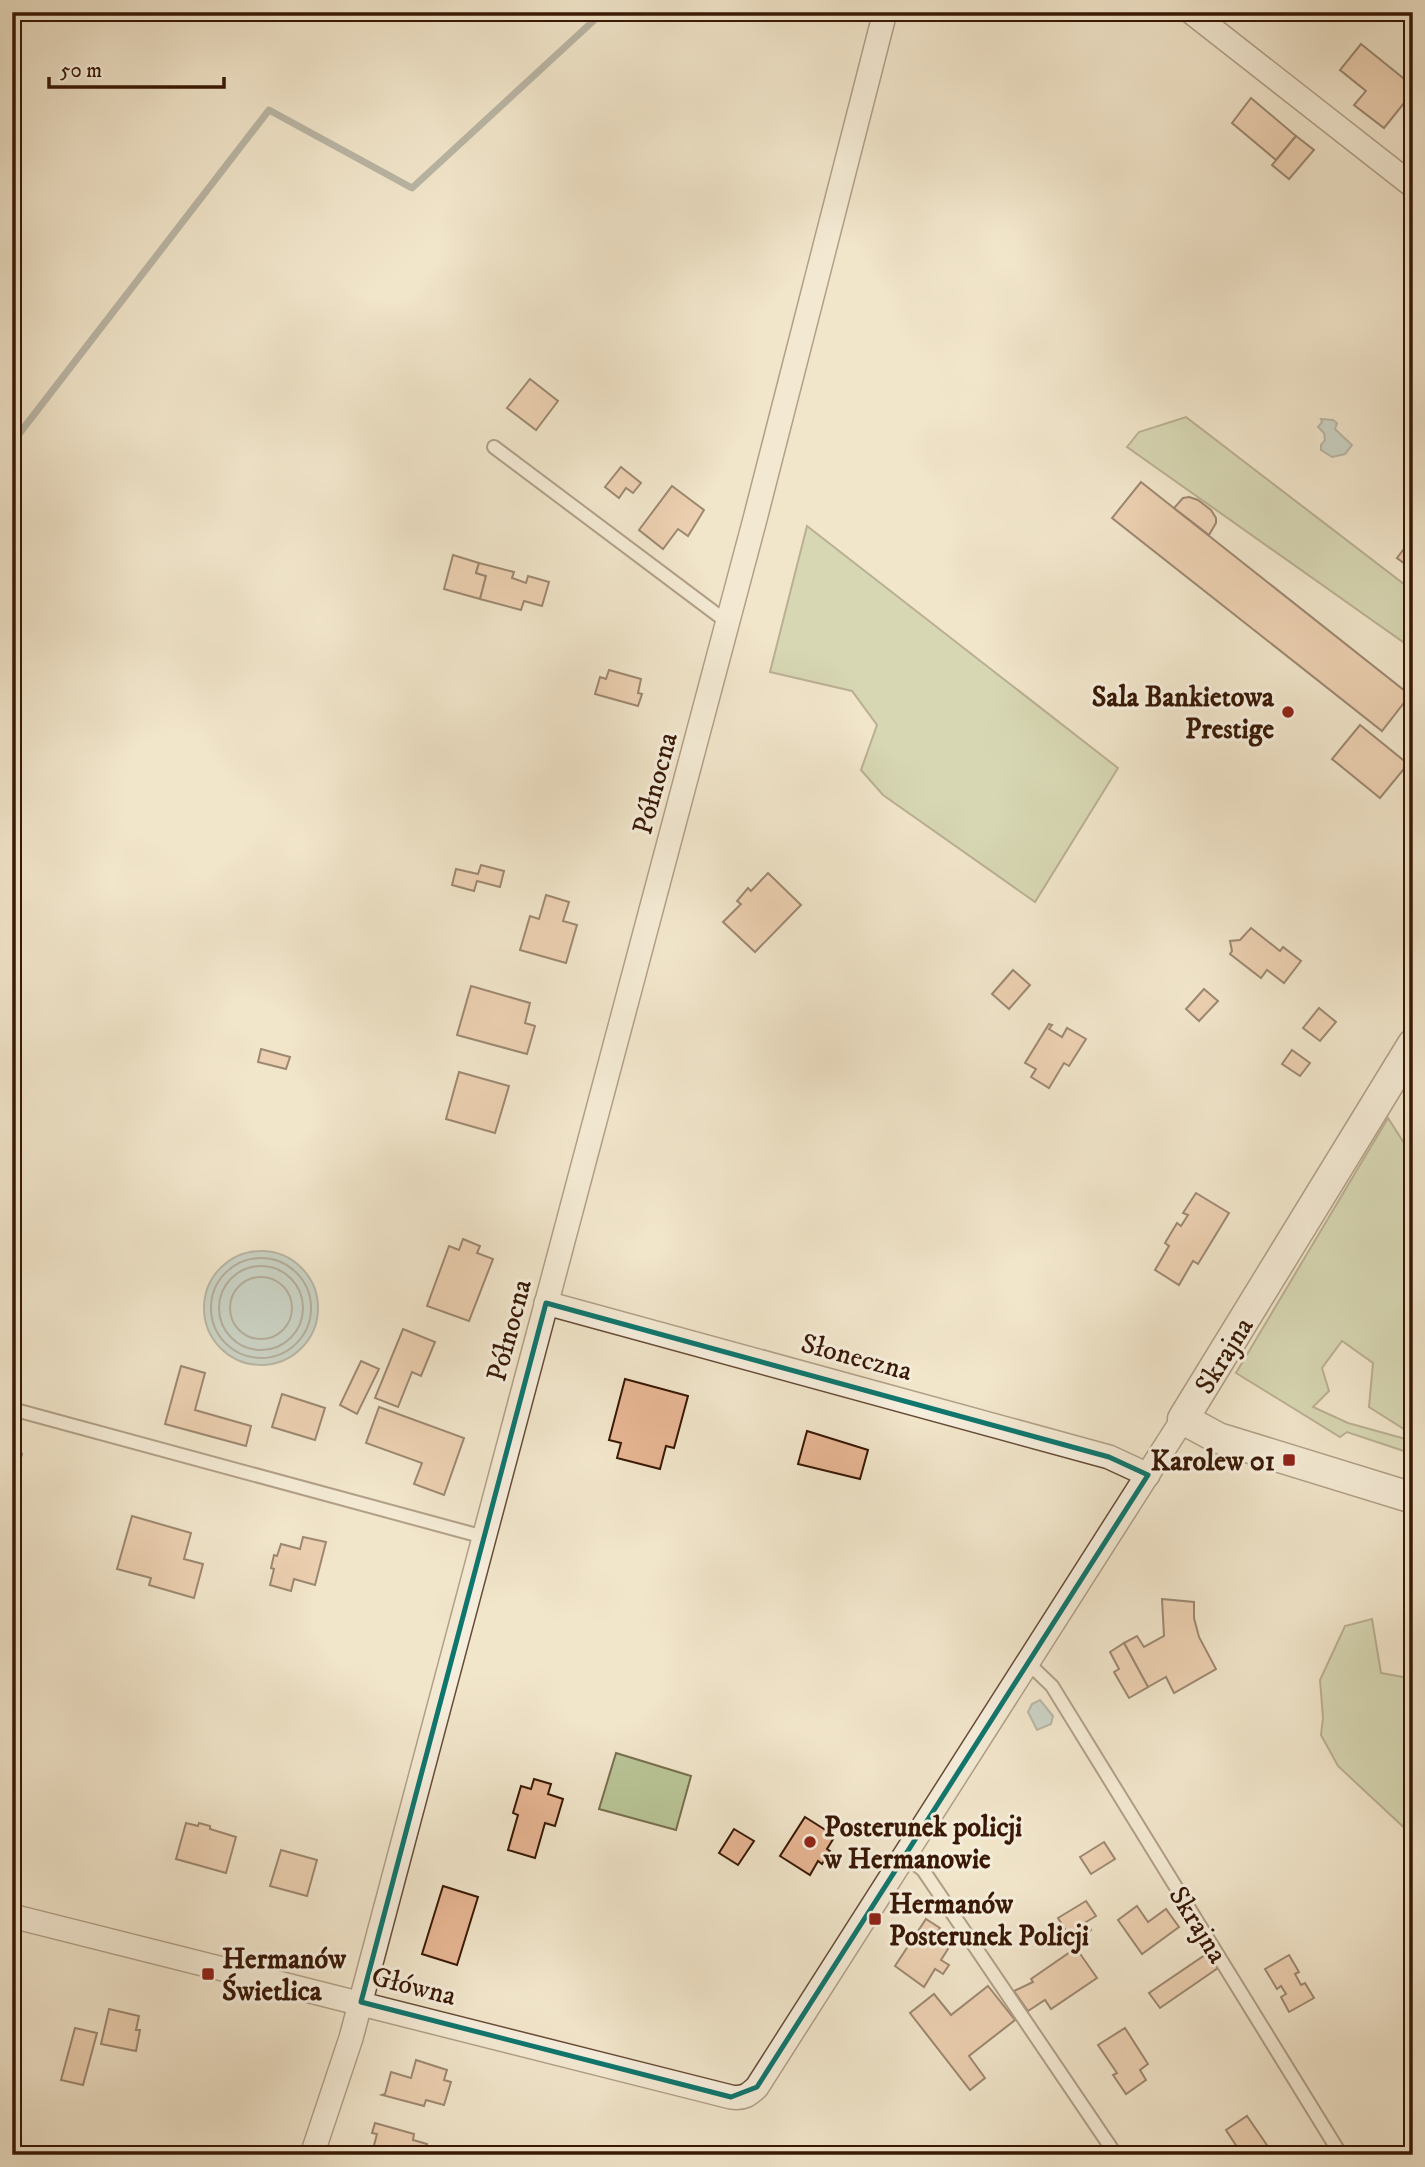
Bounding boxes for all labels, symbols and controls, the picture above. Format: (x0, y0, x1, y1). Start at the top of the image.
scale bar (49, 46, 224, 90)
text: 50 m (60, 58, 102, 84)
place label: Sala Bankietowa Prestige (1092, 680, 1275, 747)
marker: Sala Bankietowa Prestige (1280, 704, 1296, 720)
street label: Północna (625, 728, 686, 838)
street label: Północna (479, 1275, 540, 1385)
street label: Skrajna (1187, 1311, 1261, 1401)
street label: Słoneczna (797, 1326, 916, 1389)
place label: Karolew 01 (1151, 1444, 1275, 1479)
marker: Karolew 01 (1281, 1452, 1297, 1468)
place label: Posterunek policji w Hermanowie (823, 1810, 1022, 1877)
marker: Posterunek policji w Hermanowie (802, 1834, 818, 1850)
street label: Skrajna (1161, 1880, 1235, 1970)
place label: Hermanów Posterunek Policji (889, 1887, 1089, 1954)
marker: Hermanów Posterunek Policji (867, 1911, 883, 1927)
place label: Hermanów Świetlica (222, 1942, 347, 2009)
street label: Główna (368, 1959, 460, 2014)
marker: Hermanów Świetlica (200, 1966, 216, 1982)

